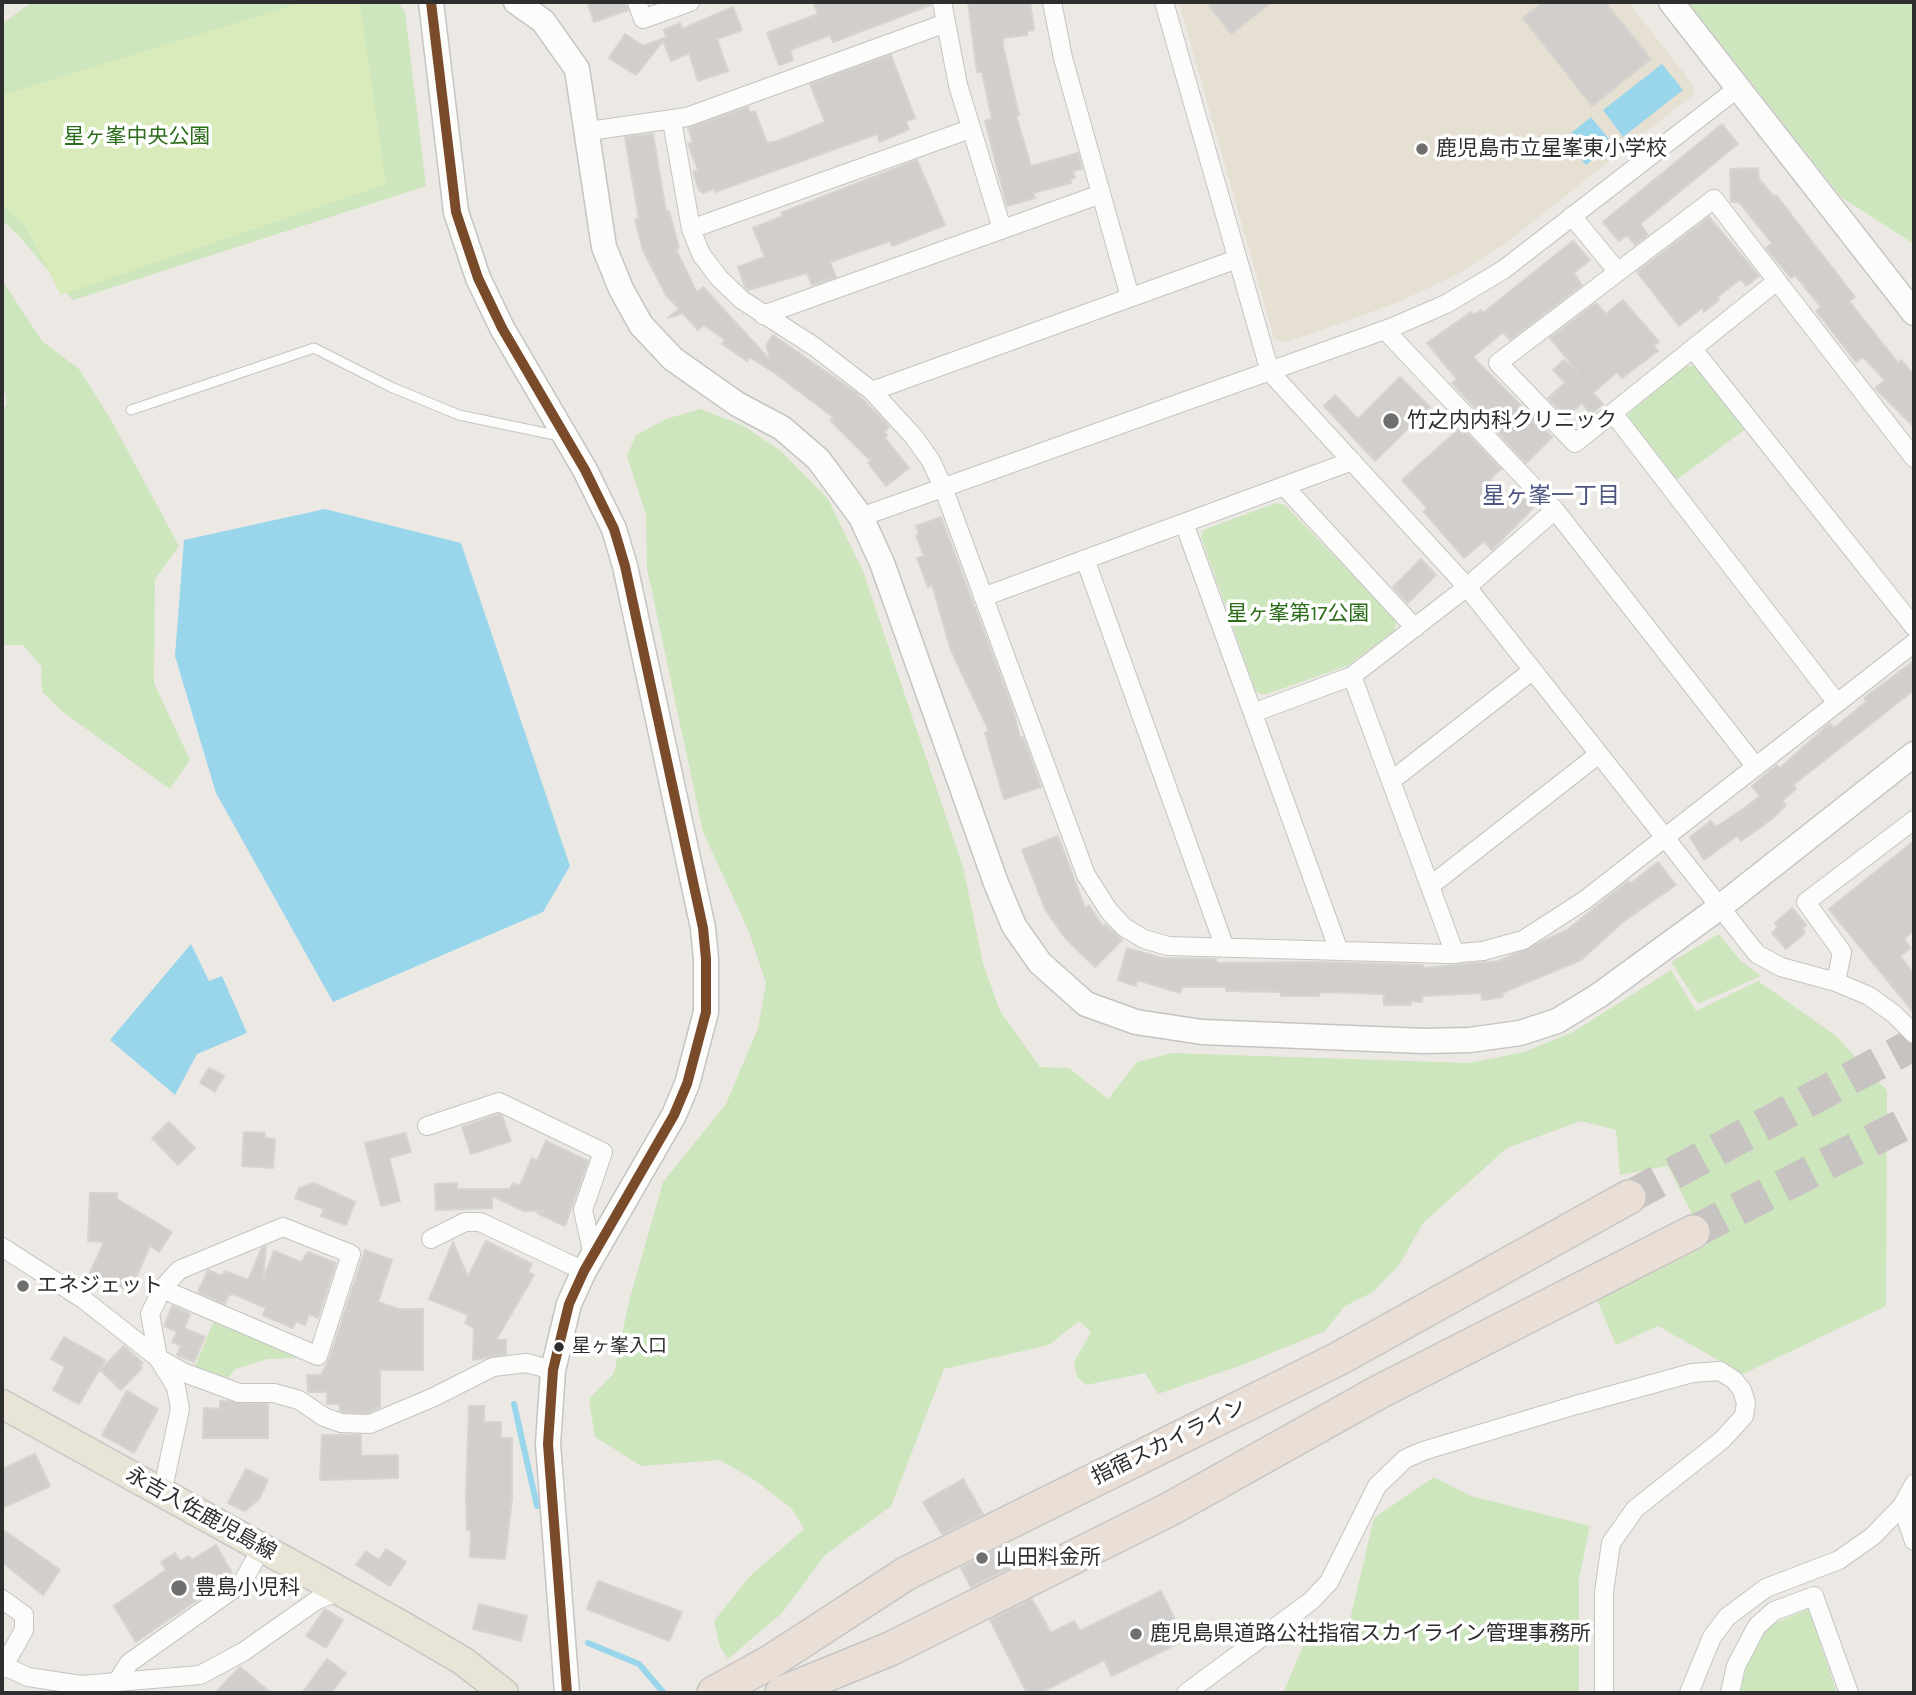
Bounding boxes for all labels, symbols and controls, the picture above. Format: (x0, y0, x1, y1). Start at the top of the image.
park label: 星ヶ峯中央公園 (64, 124, 210, 150)
place label: 鹿児島市立星峯東小学校 (1436, 136, 1667, 162)
marker: 鹿児島市立星峯東小学校 (1414, 141, 1430, 157)
place label: 竹之内内科クリニック (1407, 408, 1617, 434)
marker: 竹之内内科クリニック (1381, 411, 1401, 431)
district label: 星ヶ峯一丁目 (1482, 482, 1620, 510)
park label: 星ヶ峯第17公園 (1227, 601, 1369, 627)
place label: エネジェット (37, 1273, 163, 1299)
marker: エネジェット (15, 1278, 31, 1294)
place label: 星ヶ峯入口 (572, 1336, 667, 1358)
marker: 星ヶ峯入口 (552, 1340, 566, 1354)
street label: 指宿スカイライン (1088, 1394, 1250, 1490)
street label: 永吉入佐鹿児島線 (121, 1462, 281, 1566)
place label: 山田料金所 (996, 1545, 1101, 1571)
marker: 山田料金所 (974, 1550, 990, 1566)
place label: 豊島小児科 (195, 1575, 300, 1601)
marker: 豊島小児科 (169, 1578, 189, 1598)
place label: 鹿児島県道路公社指宿スカイライン管理事務所 (1150, 1621, 1591, 1647)
marker: 鹿児島県道路公社指宿スカイライン管理事務所 (1128, 1626, 1144, 1642)

